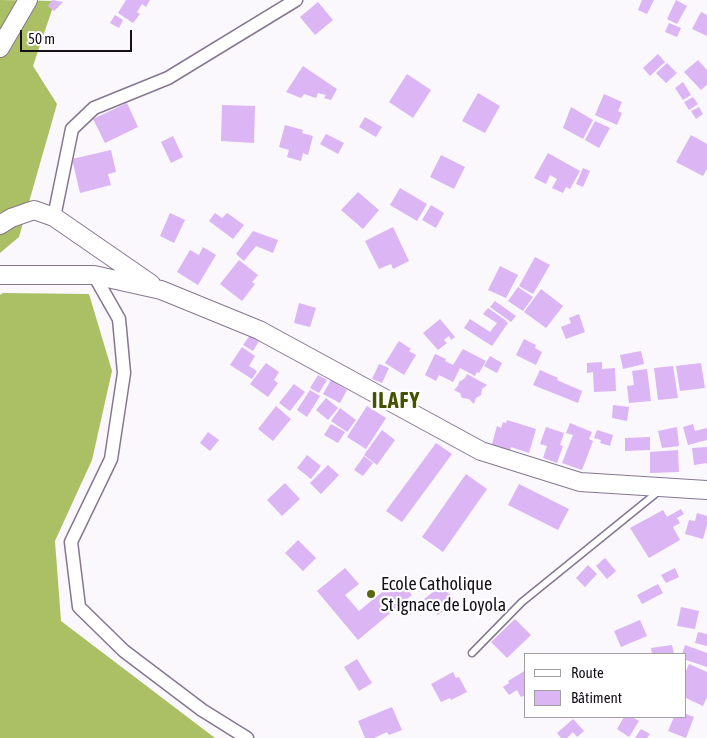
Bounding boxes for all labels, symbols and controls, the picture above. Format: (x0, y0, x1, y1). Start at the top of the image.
scale bar (22, 20, 135, 52)
text: 50 m (28, 30, 55, 47)
district label: ILAFY (371, 388, 421, 414)
place label: Ecole Catholique St Ignace de Loyola (381, 573, 506, 616)
marker: Ecole Catholique St Ignace de Loyola (365, 588, 377, 600)
legend (524, 653, 687, 718)
text: Route (571, 664, 604, 681)
text: Bâtiment (571, 689, 622, 706)

